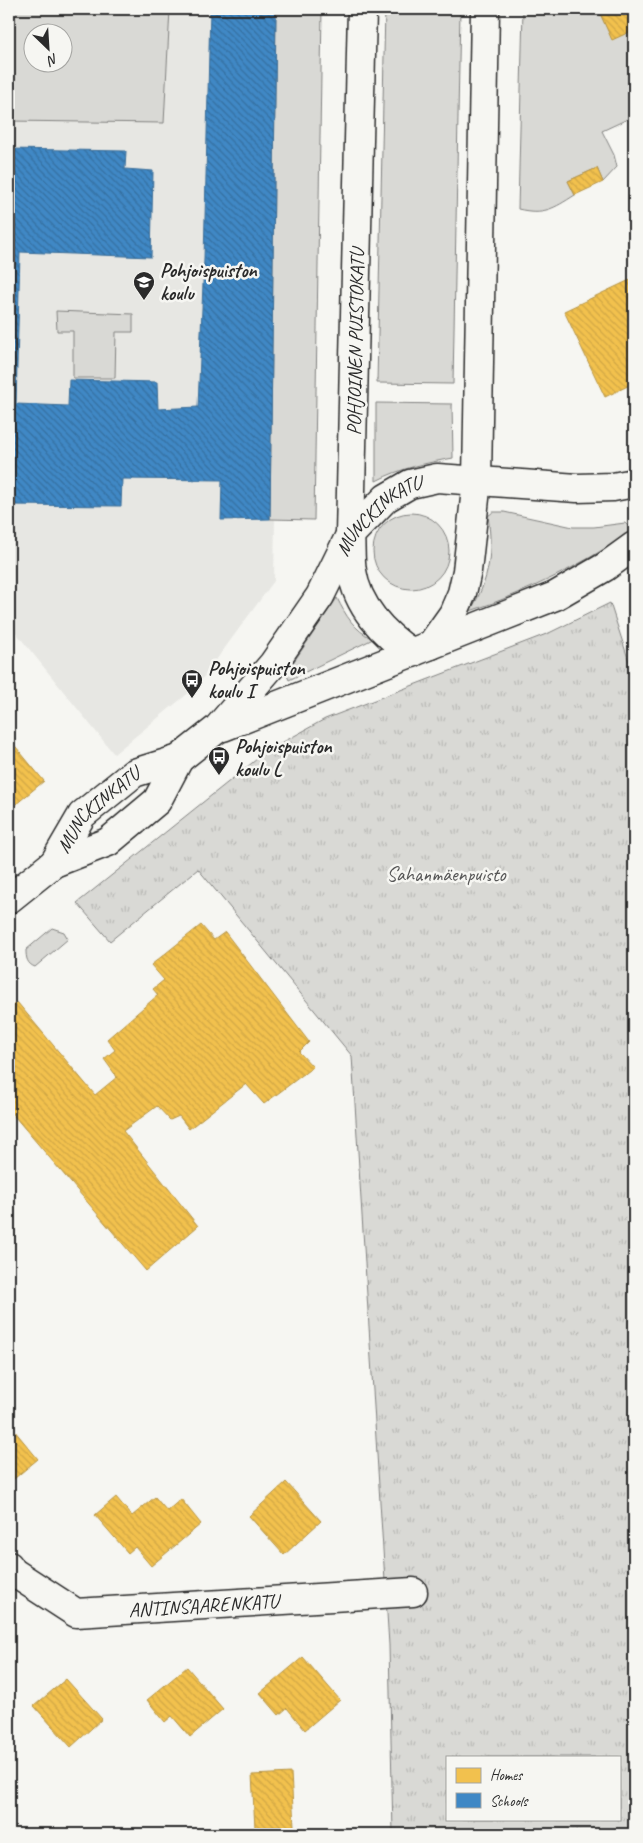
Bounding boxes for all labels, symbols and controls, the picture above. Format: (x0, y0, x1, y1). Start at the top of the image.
north arrow (22, 22, 72, 72)
text: N (44, 50, 61, 70)
street label: POHJOINEN PUISTOKATU (341, 245, 370, 436)
place label: Pohjoispuiston koulu (160, 258, 257, 306)
school or university icon: Pohjoispuiston koulu (132, 270, 156, 301)
street label: MUNCKINKATU (330, 469, 427, 560)
place label: Pohjoispuiston koulu I (208, 656, 305, 704)
bus stop icon: Pohjoispuiston koulu I (180, 668, 204, 699)
place label: Pohjoispuiston koulu L (235, 734, 332, 782)
bus stop icon: Pohjoispuiston koulu L (207, 745, 231, 776)
street label: MUNCKINKATU (51, 759, 147, 857)
park label: Sahanmäenpuisto (386, 862, 507, 887)
street label: ANTINSAARENKATU (128, 1588, 282, 1623)
legend (446, 1756, 620, 1820)
text: Homes (490, 1766, 524, 1785)
text: Schools (490, 1792, 529, 1811)

